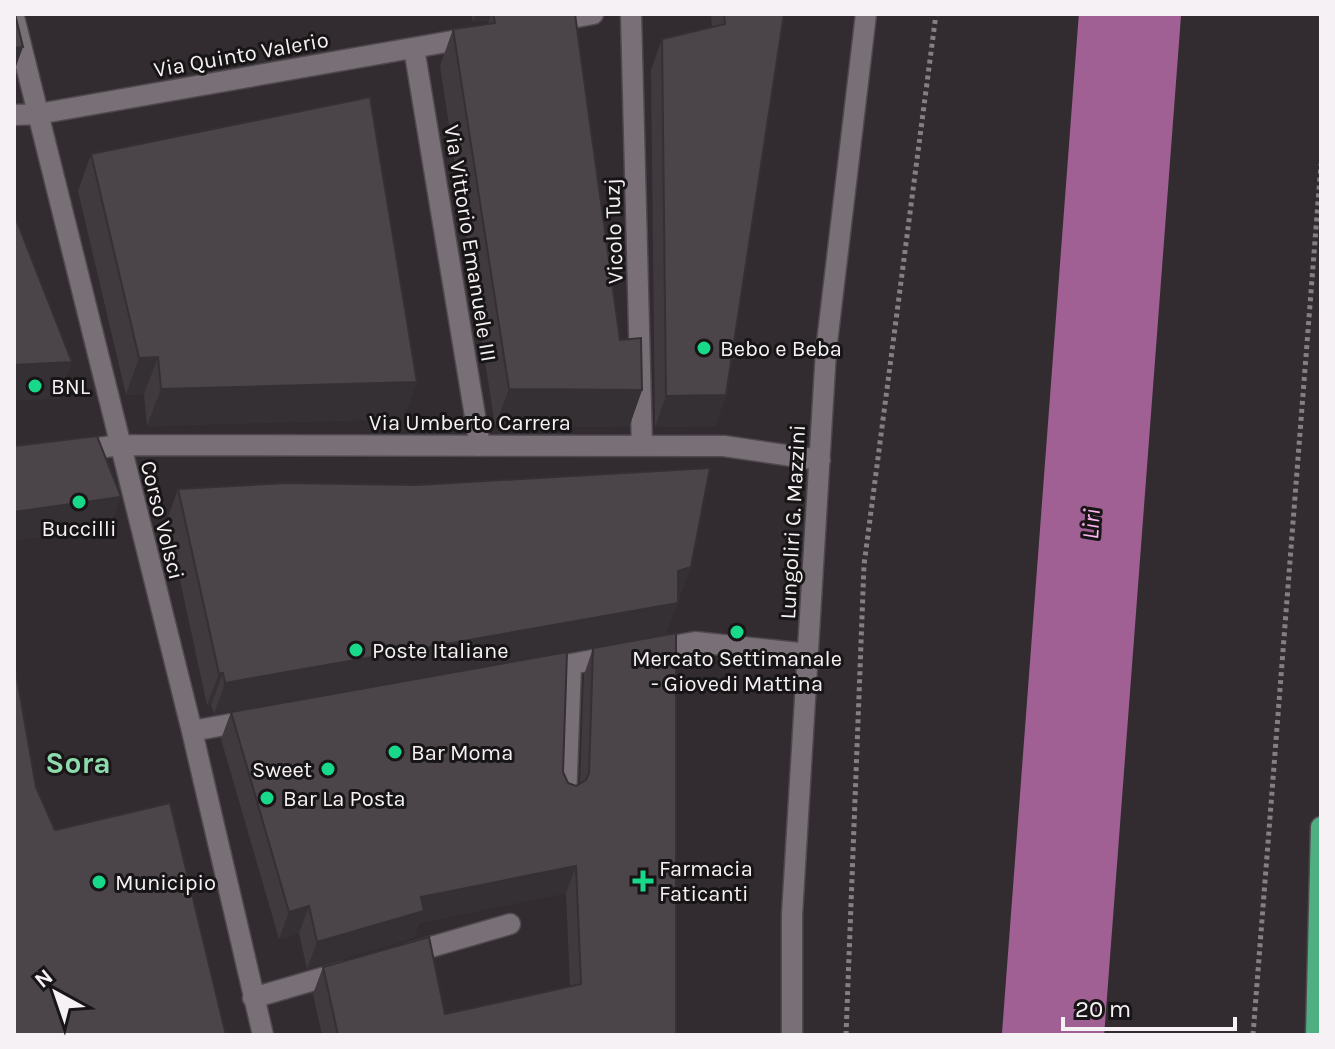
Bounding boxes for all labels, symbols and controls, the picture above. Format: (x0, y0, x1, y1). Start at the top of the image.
street label: Via Quinto Valerio (152, 27, 331, 83)
street label: Via Vittorio Emanuele III (438, 123, 502, 364)
street label: Vicolo Tuzj (599, 178, 629, 284)
place label: Bebo e Beba (720, 336, 842, 362)
marker: Bebo e Beba (695, 339, 713, 357)
place label: BNL (51, 374, 91, 400)
marker: BNL (26, 377, 44, 395)
street label: Via Umberto Carrera (369, 410, 571, 436)
street label: Lungoliri G. Mazzini (775, 424, 811, 620)
street label: Corso Volsci (135, 458, 189, 582)
marker: Buccilli (70, 493, 88, 511)
water label: Liri (1076, 507, 1106, 541)
place label: Buccilli (41, 516, 117, 542)
marker: Mercato Settimanale - Giovedi Mattina (728, 623, 746, 641)
place label: Poste Italiane (372, 638, 509, 664)
marker: Poste Italiane (347, 641, 365, 659)
place label: Mercato Settimanale - Giovedi Mattina (632, 646, 842, 697)
place label: Bar Moma (411, 740, 513, 766)
marker: Bar Moma (386, 743, 404, 761)
district label: Sora (45, 745, 111, 781)
place label: Sweet (252, 757, 312, 783)
marker: Sweet (319, 760, 337, 778)
place label: Bar La Posta (283, 786, 406, 812)
marker: Bar La Posta (258, 789, 276, 807)
place label: Farmacia Faticanti (659, 856, 753, 907)
place label: Municipio (115, 870, 216, 896)
marker: Farmacia Faticanti (634, 872, 652, 890)
marker: Municipio (90, 873, 108, 891)
north arrow (16, 953, 96, 1033)
text: N (29, 963, 58, 993)
scale bar (1063, 981, 1235, 1031)
text: 20 m (1075, 995, 1131, 1023)

